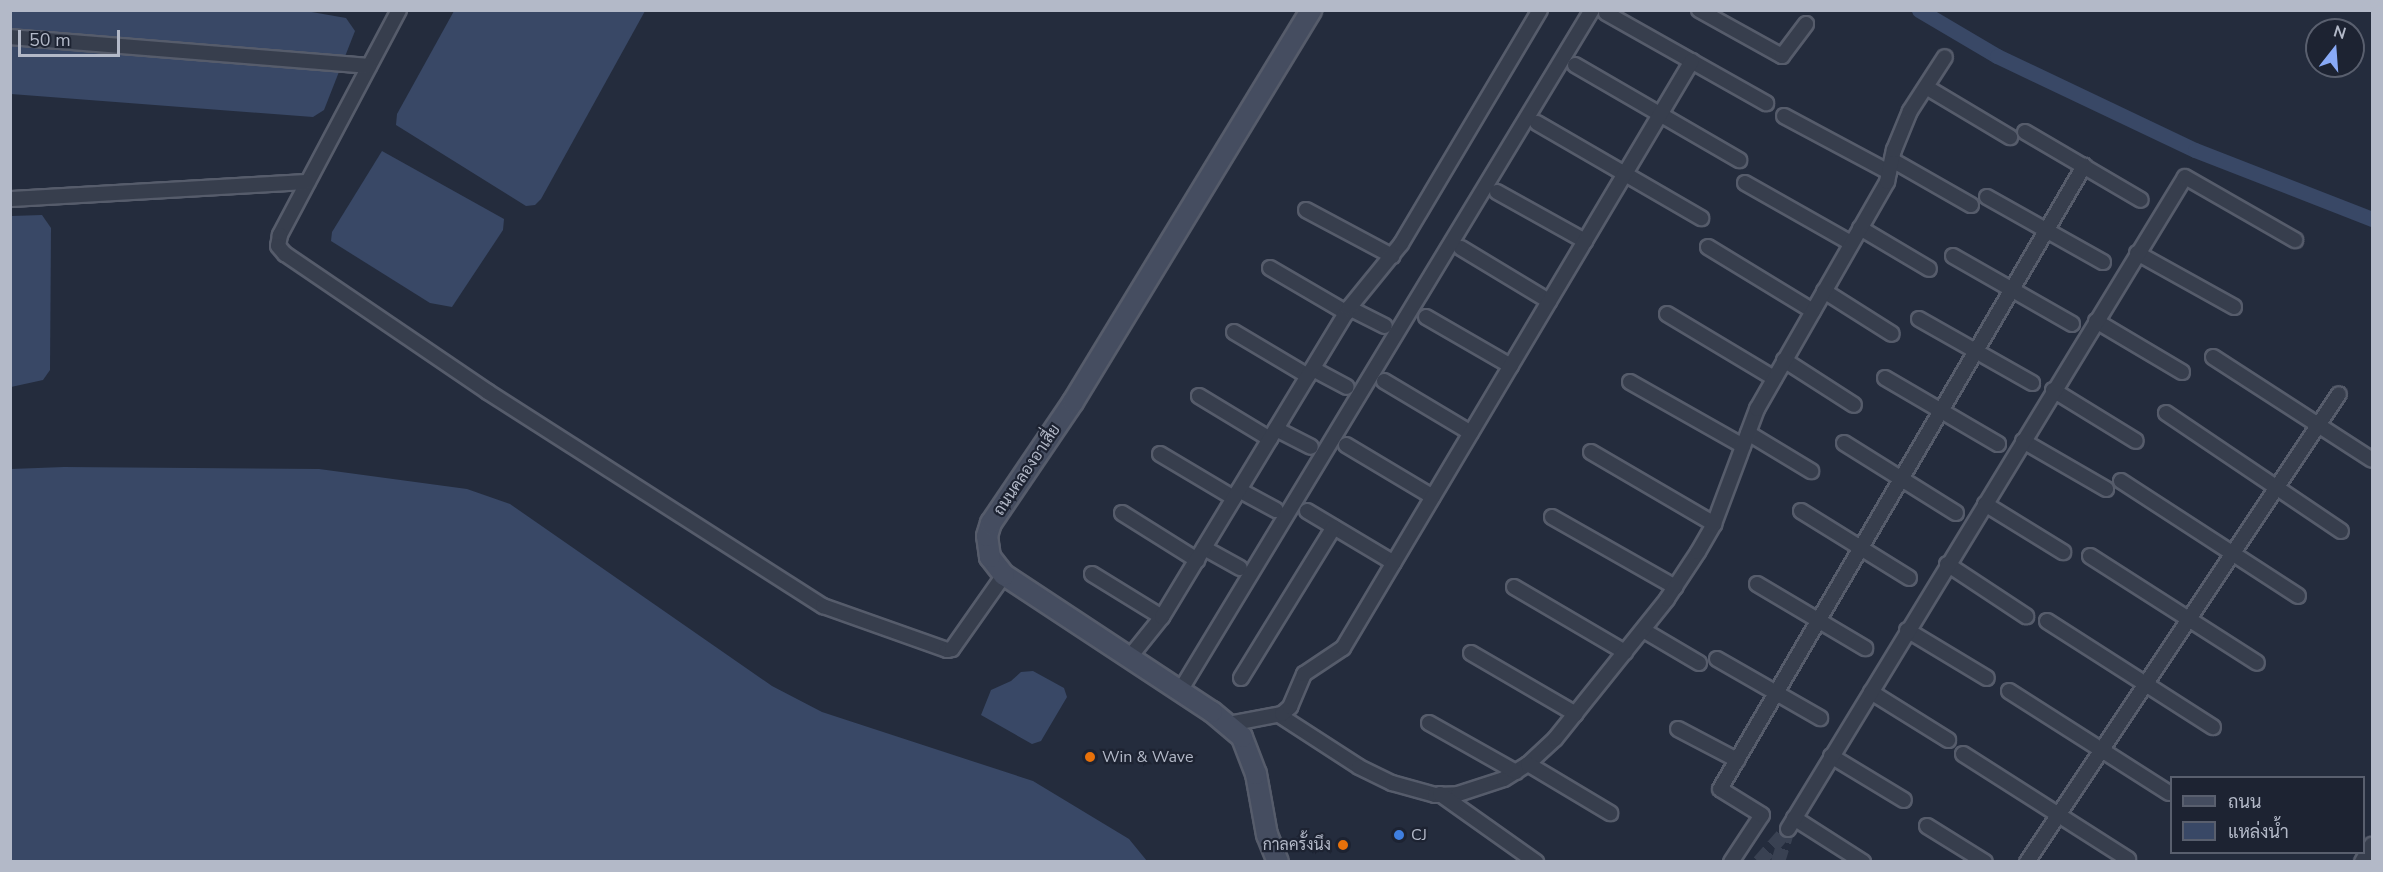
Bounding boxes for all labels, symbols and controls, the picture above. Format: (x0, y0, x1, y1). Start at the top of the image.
scale bar (21, 18, 123, 56)
north arrow (2305, 18, 2365, 78)
text: N (2331, 20, 2349, 45)
text: 50 m (29, 28, 71, 52)
street label: ถนนคลองอาเสี่ย (989, 421, 1065, 519)
place label: Win & Wave (1102, 747, 1193, 767)
marker: Win & Wave (1083, 750, 1097, 764)
legend (2170, 776, 2365, 854)
text: ถนน (2228, 790, 2261, 814)
text: แหล่งน้ำ (2228, 820, 2289, 844)
place label: CJ (1411, 825, 1427, 845)
marker: CJ (1392, 828, 1406, 842)
place label: กาลครั้งนึง (1263, 835, 1331, 855)
marker: กาลครั้งนึง (1336, 838, 1350, 852)

